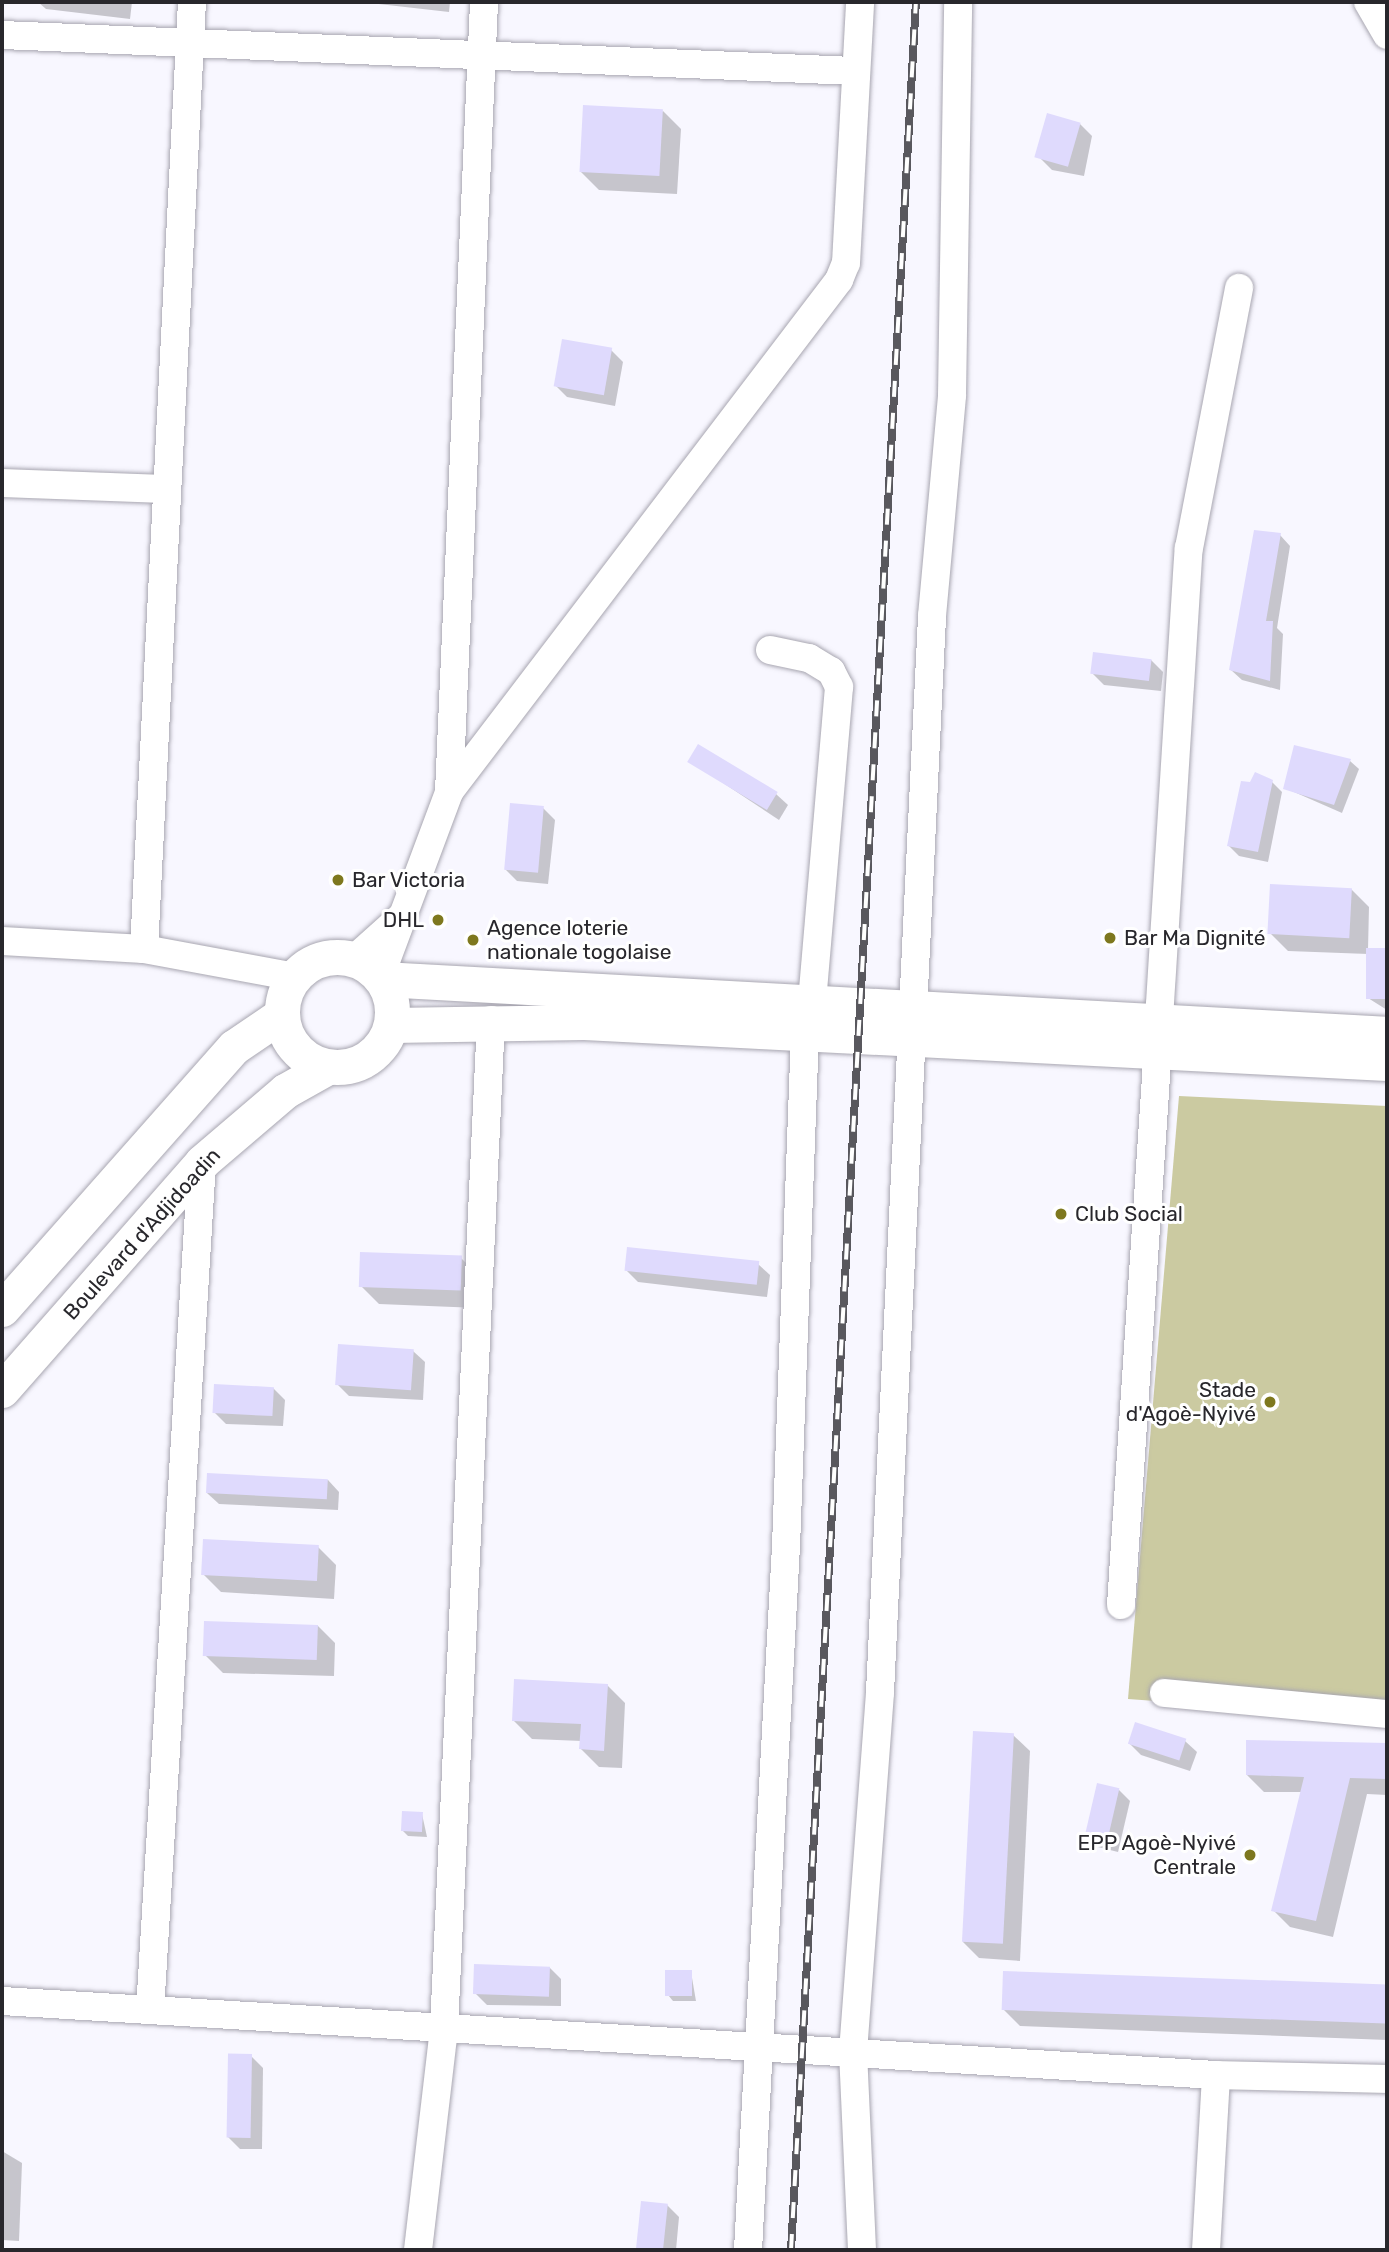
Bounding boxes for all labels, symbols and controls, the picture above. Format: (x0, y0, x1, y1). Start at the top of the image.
place label: Bar Victoria (352, 867, 466, 893)
marker: Bar Victoria (330, 872, 346, 888)
place label: DHL (383, 907, 424, 933)
marker: DHL (430, 912, 446, 928)
place label: Agence loterie nationale togolaise (487, 915, 672, 965)
place label: Bar Ma Dignité (1124, 925, 1266, 951)
marker: Bar Ma Dignité (1102, 930, 1118, 946)
marker: Agence loterie nationale togolaise (465, 932, 481, 948)
street label: Boulevard d'Adjidoadin (58, 1143, 226, 1325)
place label: Club Social (1075, 1201, 1183, 1227)
marker: Club Social (1053, 1206, 1069, 1222)
place label: Stade d'Agoè-Nyivé (1126, 1377, 1256, 1427)
marker: Stade d'Agoè-Nyivé (1262, 1394, 1278, 1410)
place label: EPP Agoè-Nyivé Centrale (1077, 1830, 1236, 1880)
marker: EPP Agoè-Nyivé Centrale (1242, 1847, 1258, 1863)

